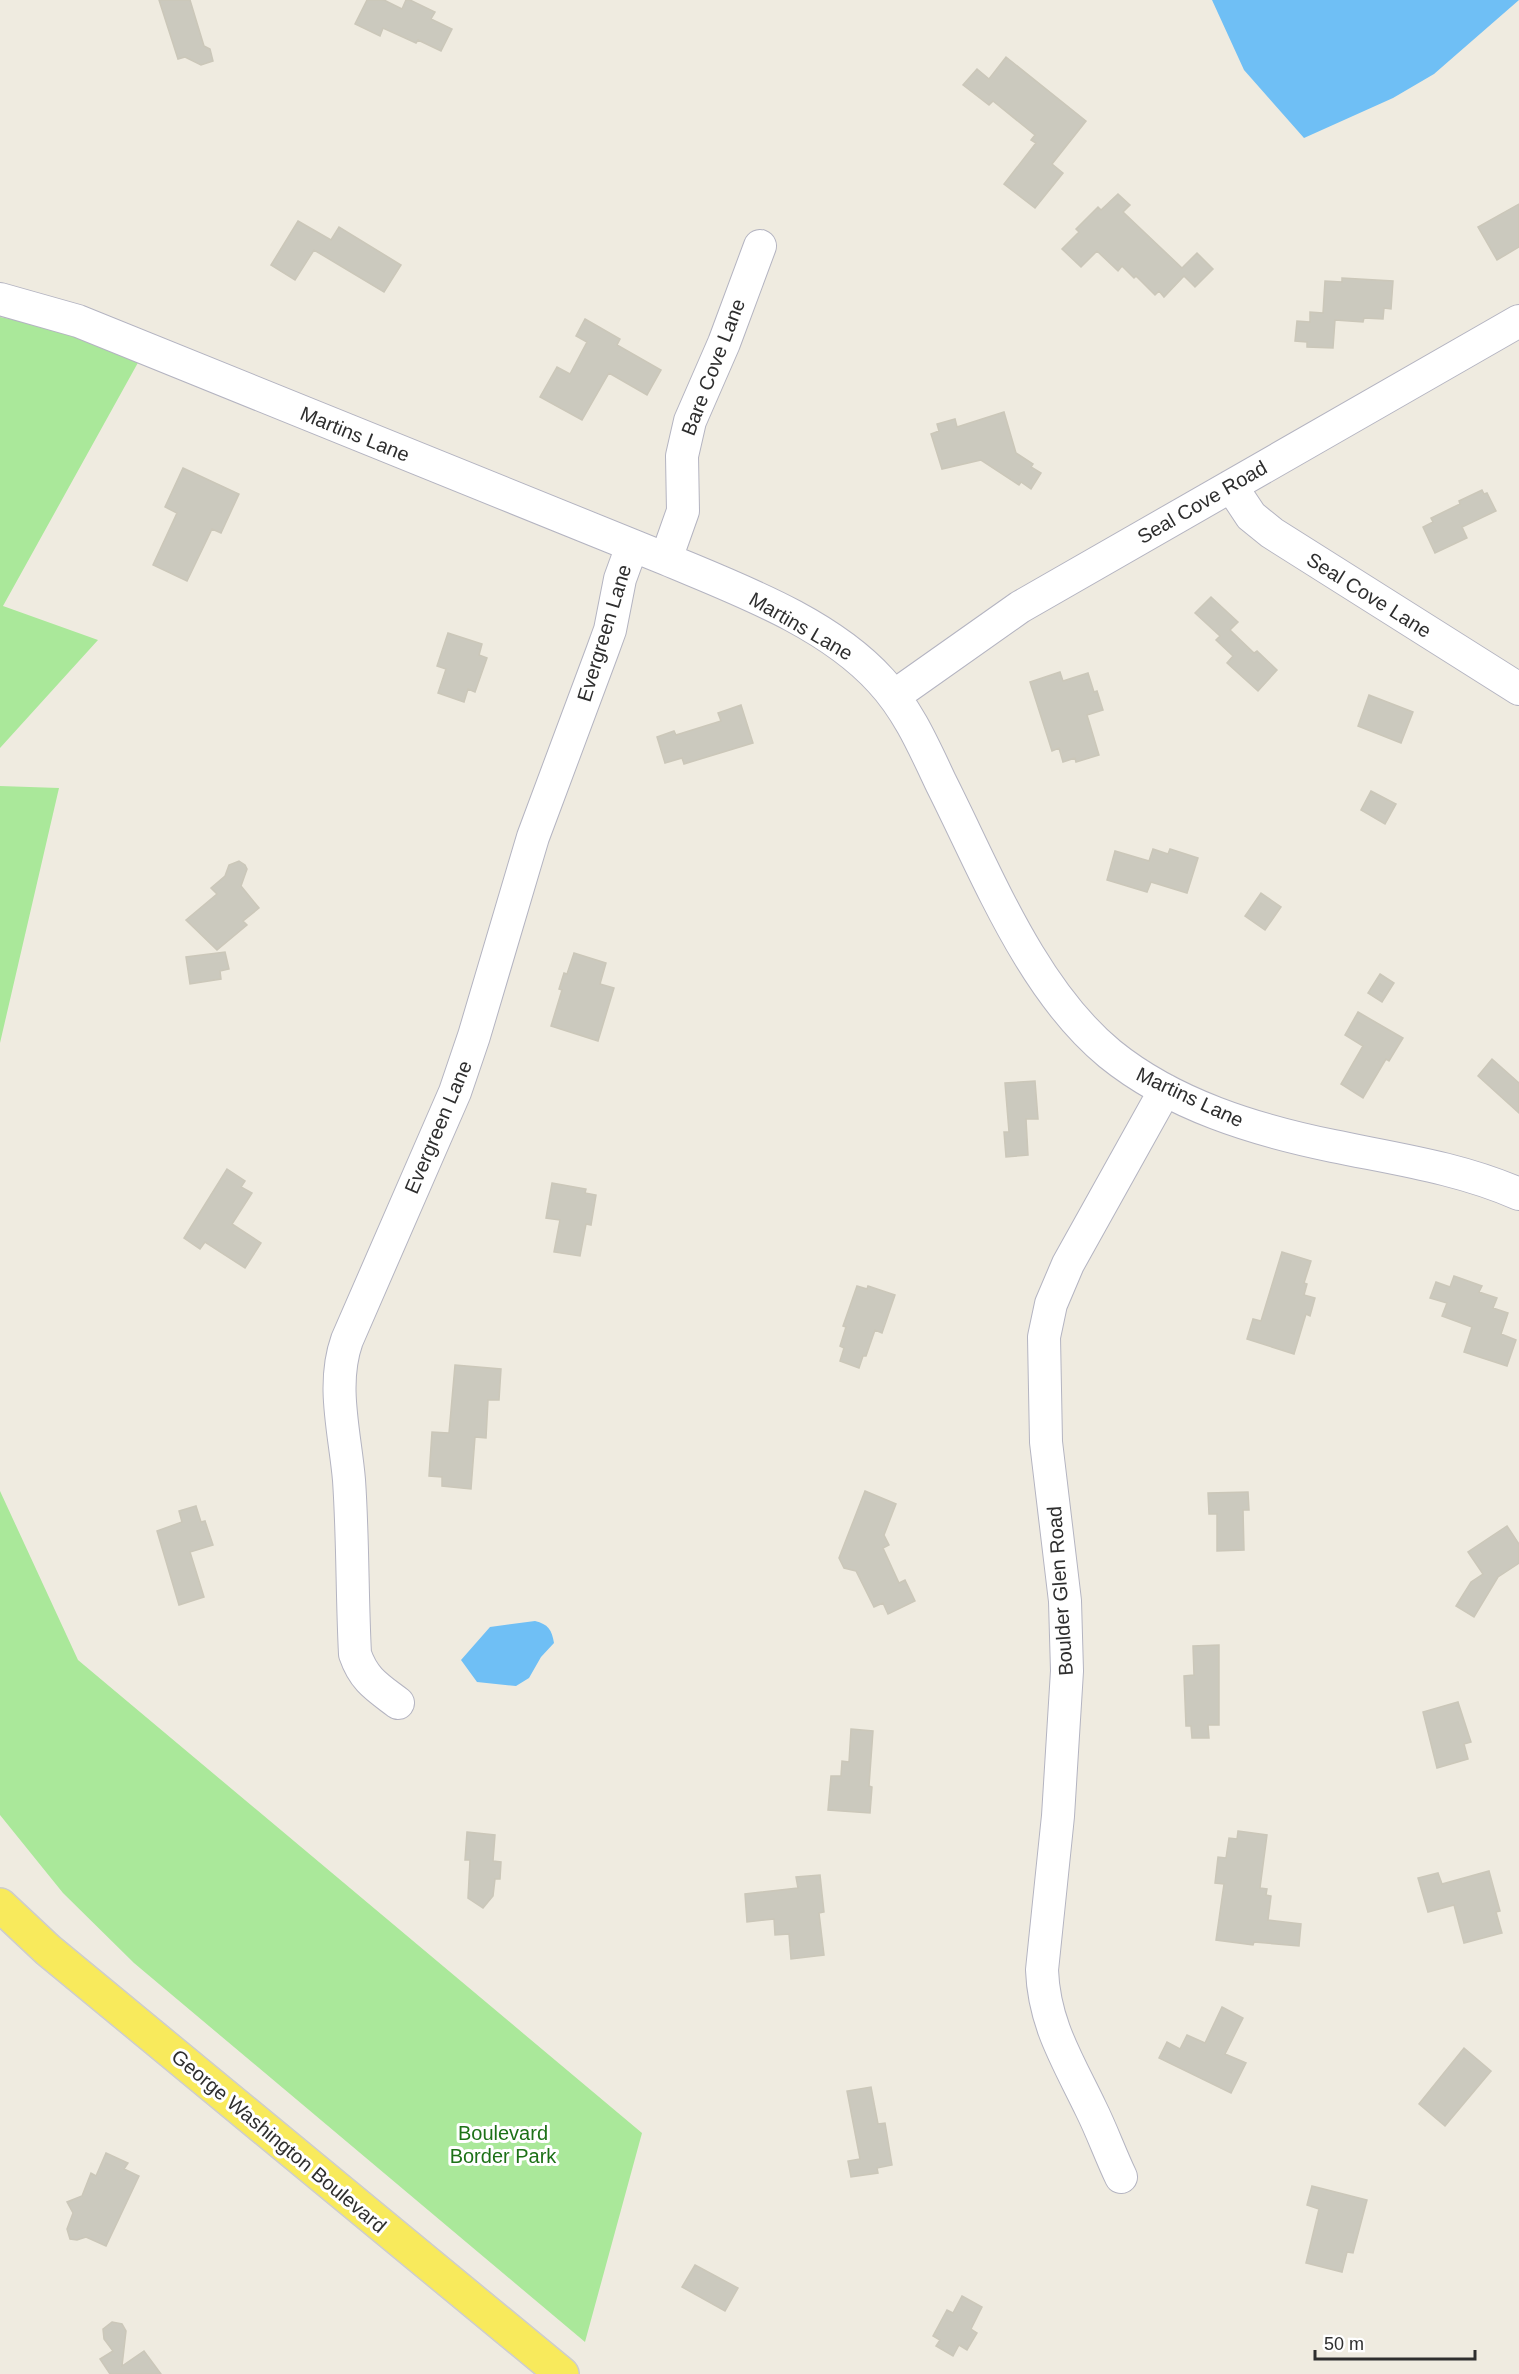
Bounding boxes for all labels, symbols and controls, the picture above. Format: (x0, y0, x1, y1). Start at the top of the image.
street label: Bare Cove Lane (677, 296, 749, 438)
street label: Martins Lane (297, 402, 413, 466)
street label: Seal Cove Road (1133, 456, 1271, 548)
street label: Seal Cove Lane (1303, 548, 1435, 642)
street label: Evergreen Lane (573, 562, 635, 704)
street label: Martins Lane (745, 588, 857, 664)
street label: Evergreen Lane (400, 1057, 476, 1197)
street label: Martins Lane (1133, 1063, 1247, 1131)
street label: Boulder Glen Road (1043, 1505, 1077, 1677)
street label: George Washington Boulevard (167, 2045, 391, 2237)
park label: Boulevard Border Park (450, 2122, 557, 2167)
scale bar (1315, 2323, 1476, 2361)
text: 50 m (1324, 2334, 1364, 2354)

